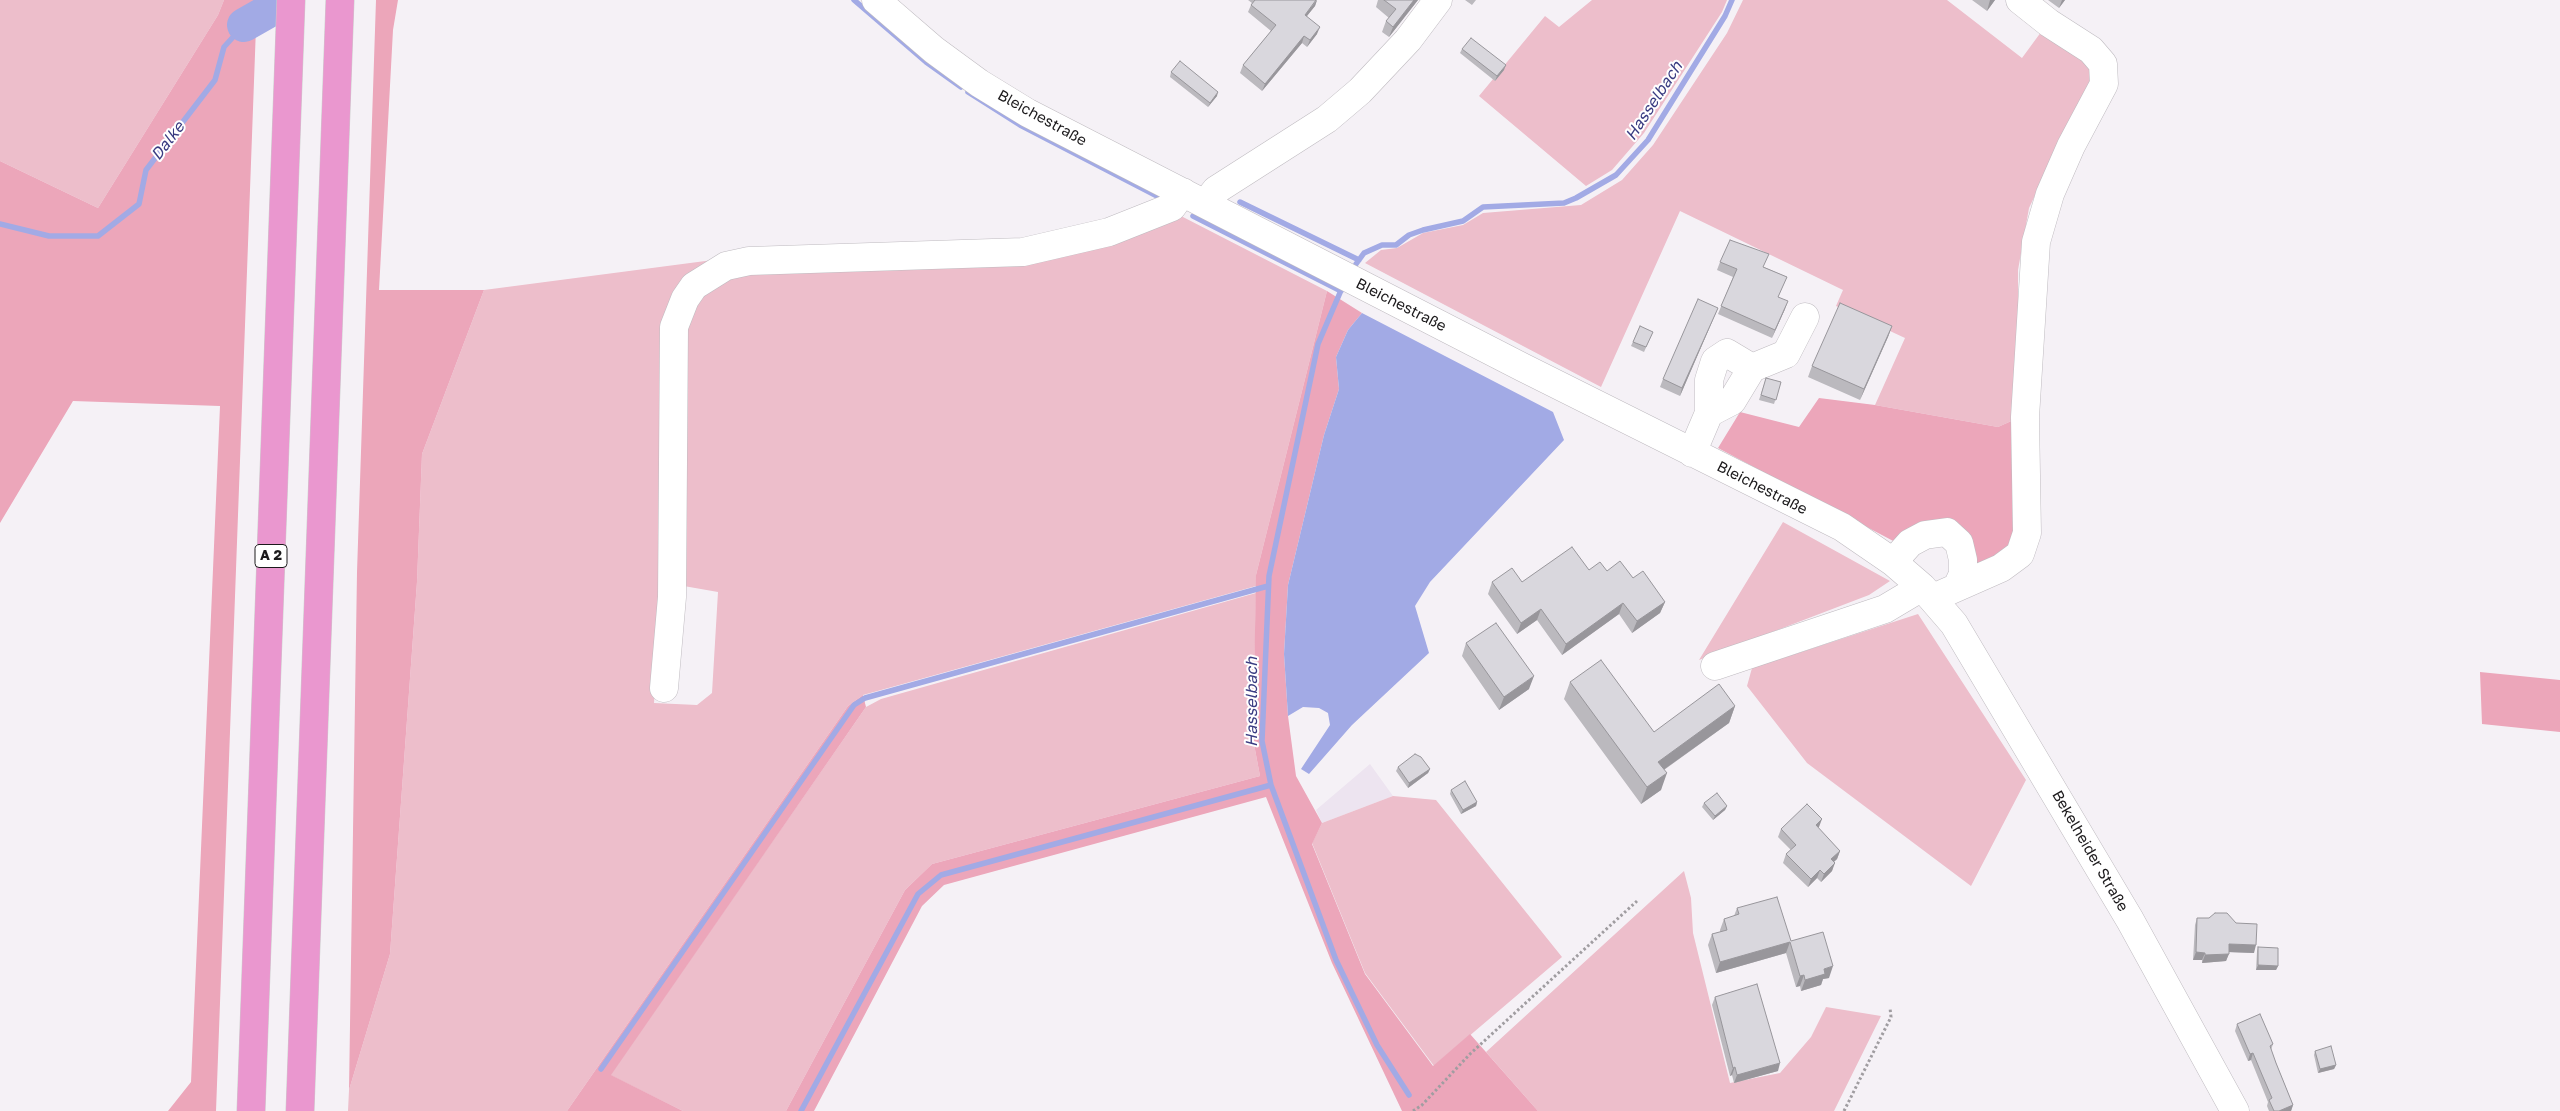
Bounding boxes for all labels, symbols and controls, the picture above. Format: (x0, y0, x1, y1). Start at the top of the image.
water label: Hasselbach (1621, 58, 1687, 144)
street label: Bleichestraße (994, 86, 1090, 150)
water label: Dalke (147, 118, 189, 164)
street label: Bleichestraße (1353, 274, 1449, 336)
street label: Bleichestraße (1714, 457, 1810, 519)
road number: A 2 (255, 544, 287, 568)
water label: Hasselbach (1242, 657, 1262, 747)
street label: Bekelheider Straße (2048, 787, 2132, 915)

